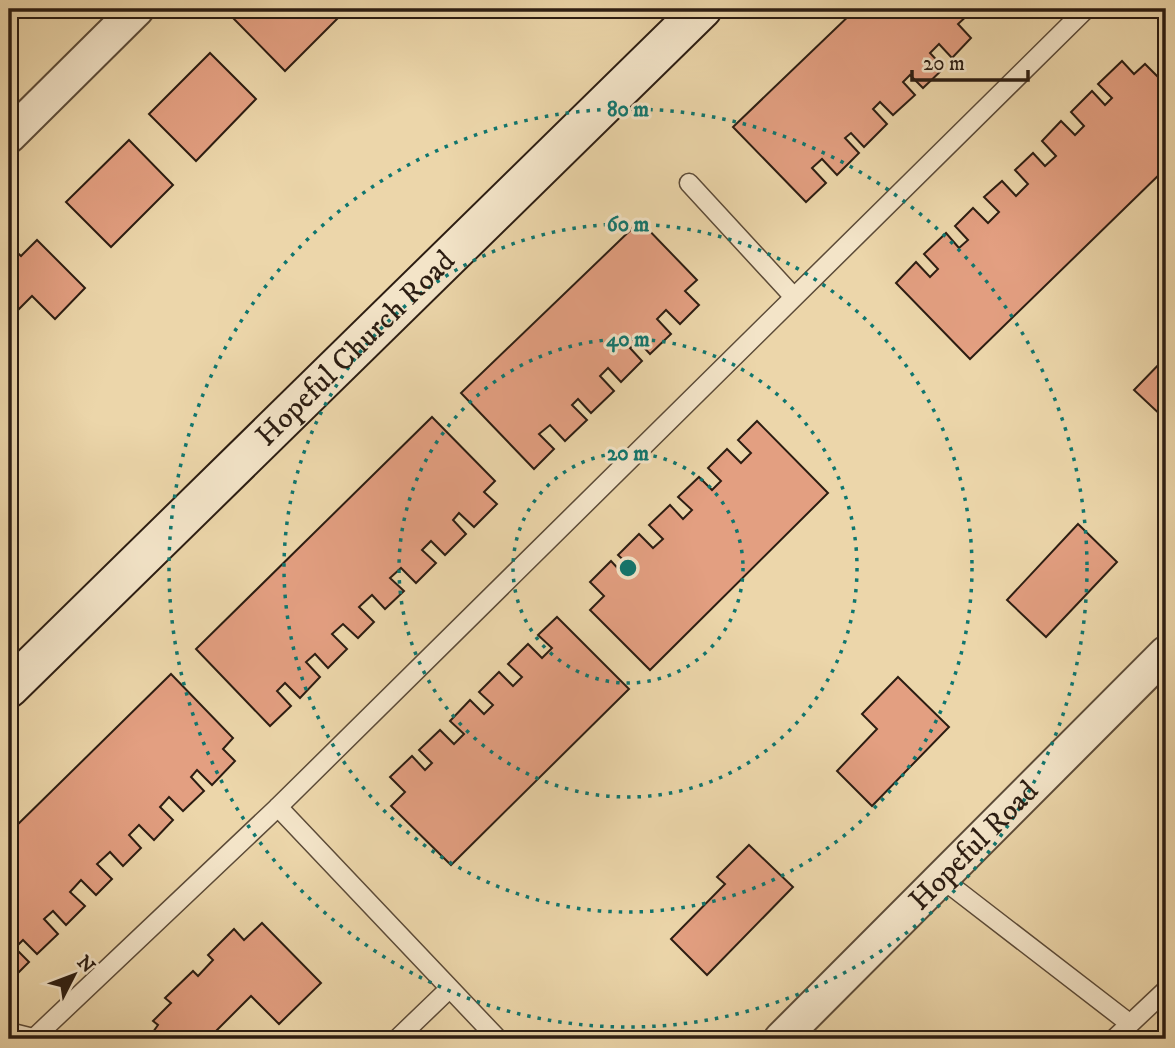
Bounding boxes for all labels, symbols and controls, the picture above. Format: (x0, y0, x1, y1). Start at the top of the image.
scale bar (912, 38, 1028, 82)
text: 20 m (923, 51, 965, 77)
text: 80 m (607, 97, 649, 123)
text: 60 m (607, 212, 649, 238)
street label: Hopeful Church Road (248, 243, 463, 454)
text: 40 m (606, 327, 650, 353)
text: 20 m (607, 441, 649, 467)
centre of rings (616, 556, 640, 580)
street label: Hopeful Road (901, 773, 1046, 918)
north arrow (38, 940, 108, 1010)
text: N (72, 951, 100, 978)

